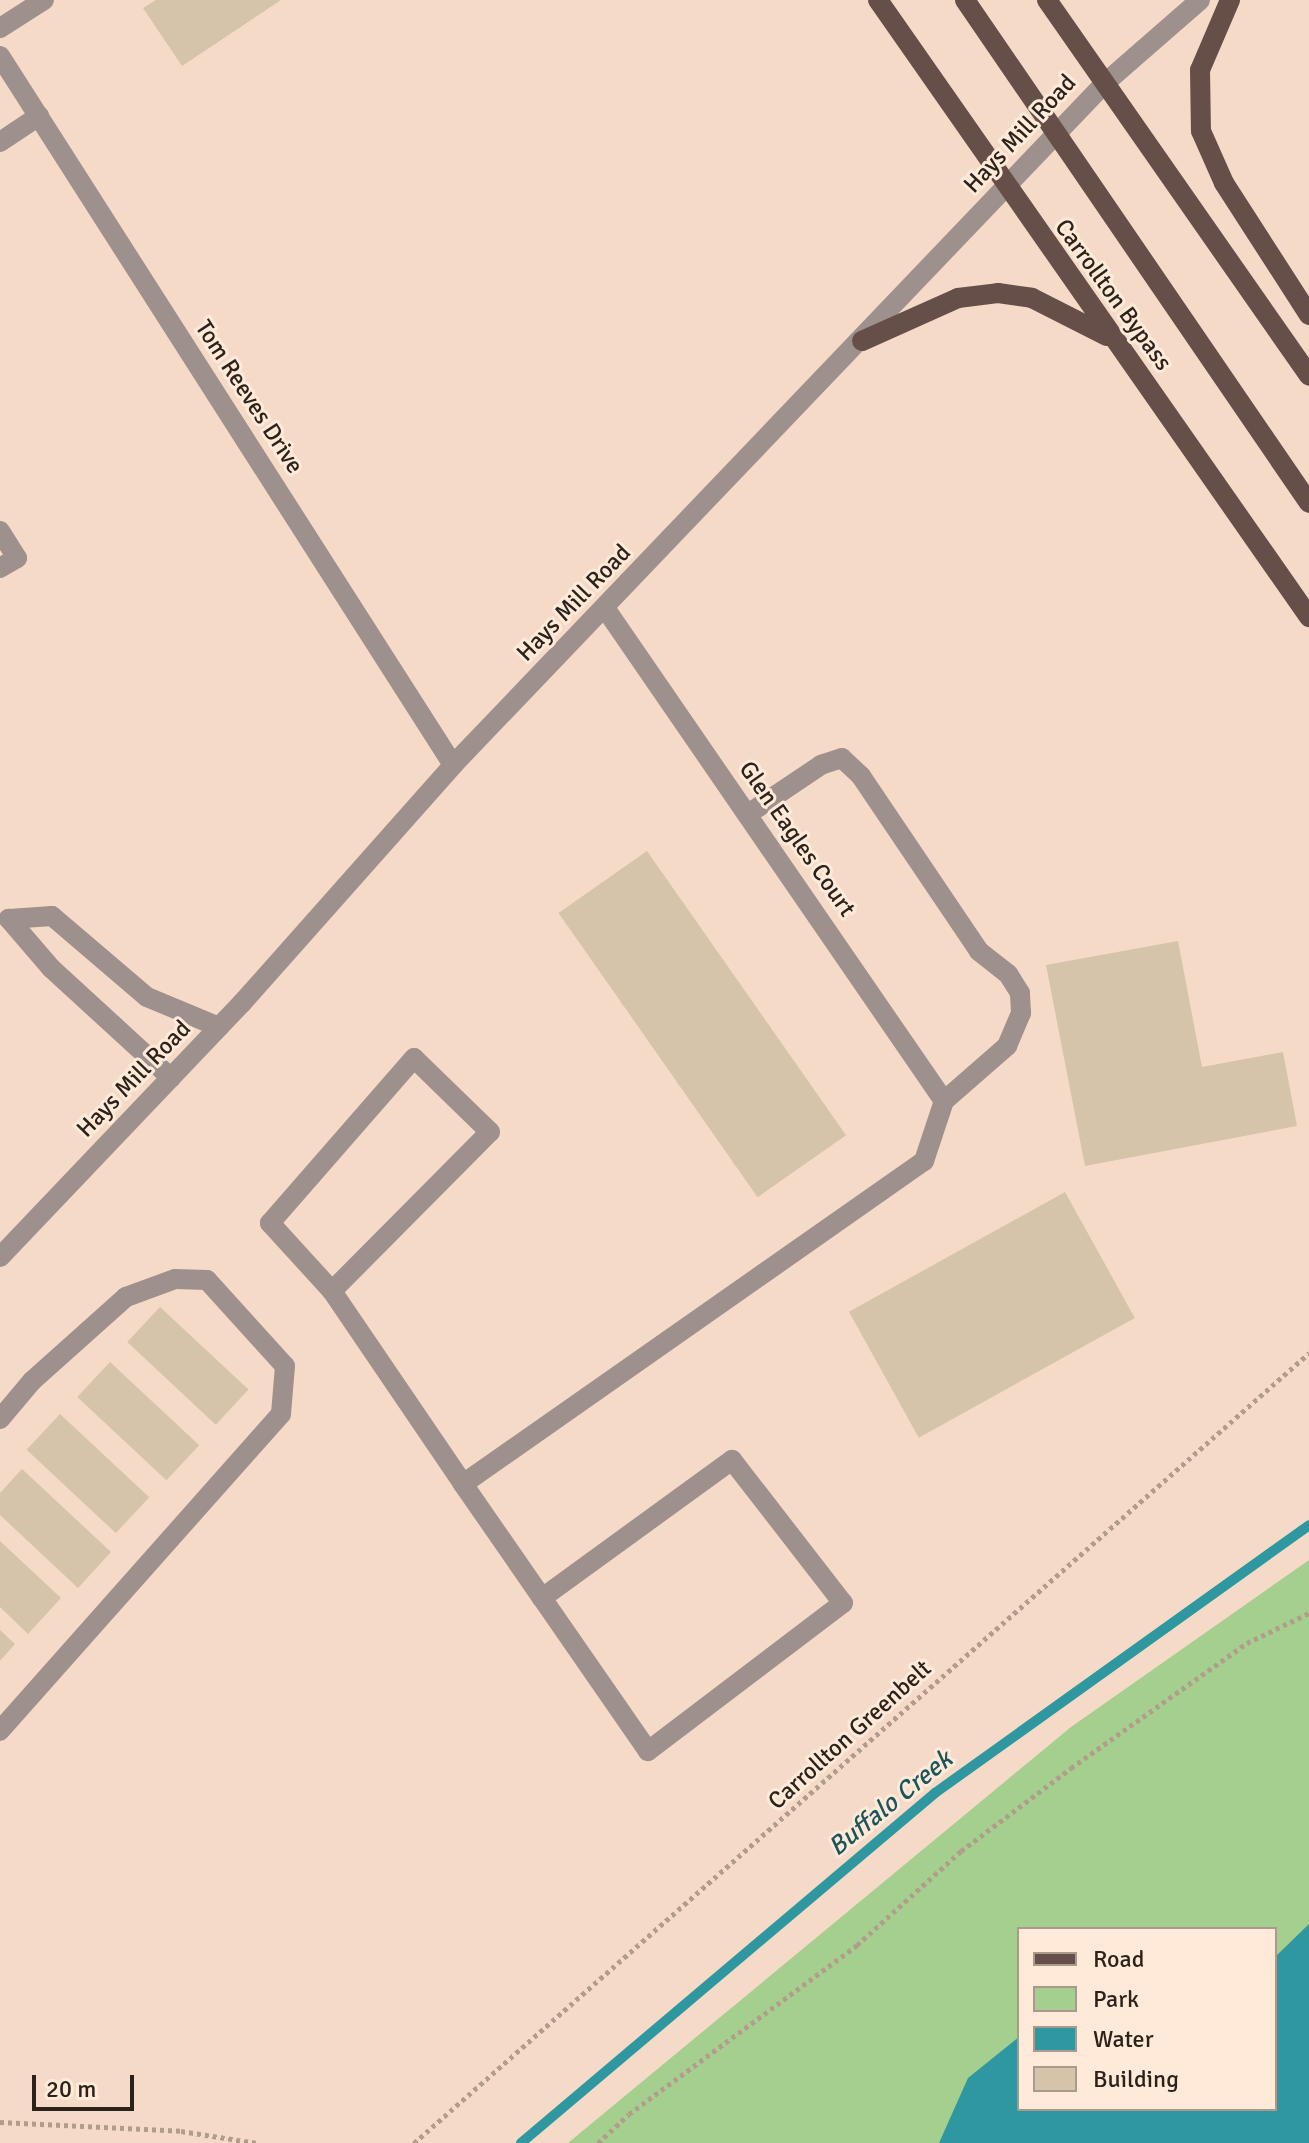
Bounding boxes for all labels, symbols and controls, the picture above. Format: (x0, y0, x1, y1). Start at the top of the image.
street label: Hays Mill Road (958, 69, 1082, 199)
street label: Carrollton Bypass (1048, 214, 1178, 376)
street label: Tom Reeves Drive (189, 315, 309, 479)
street label: Hays Mill Road (511, 539, 637, 667)
street label: Glen Eagles Court (733, 756, 861, 922)
street label: Hays Mill Road (71, 1015, 197, 1143)
street label: Carrollton Greenbelt (763, 1654, 937, 1816)
water label: Buffalo Creek (823, 1745, 959, 1863)
legend (1017, 1927, 1277, 2111)
text: Road (1093, 1944, 1144, 1974)
text: Park (1093, 1984, 1139, 2014)
text: Water (1093, 2024, 1153, 2054)
scale bar (36, 2059, 138, 2109)
text: Building (1093, 2064, 1179, 2094)
text: 20 m (46, 2074, 96, 2104)

